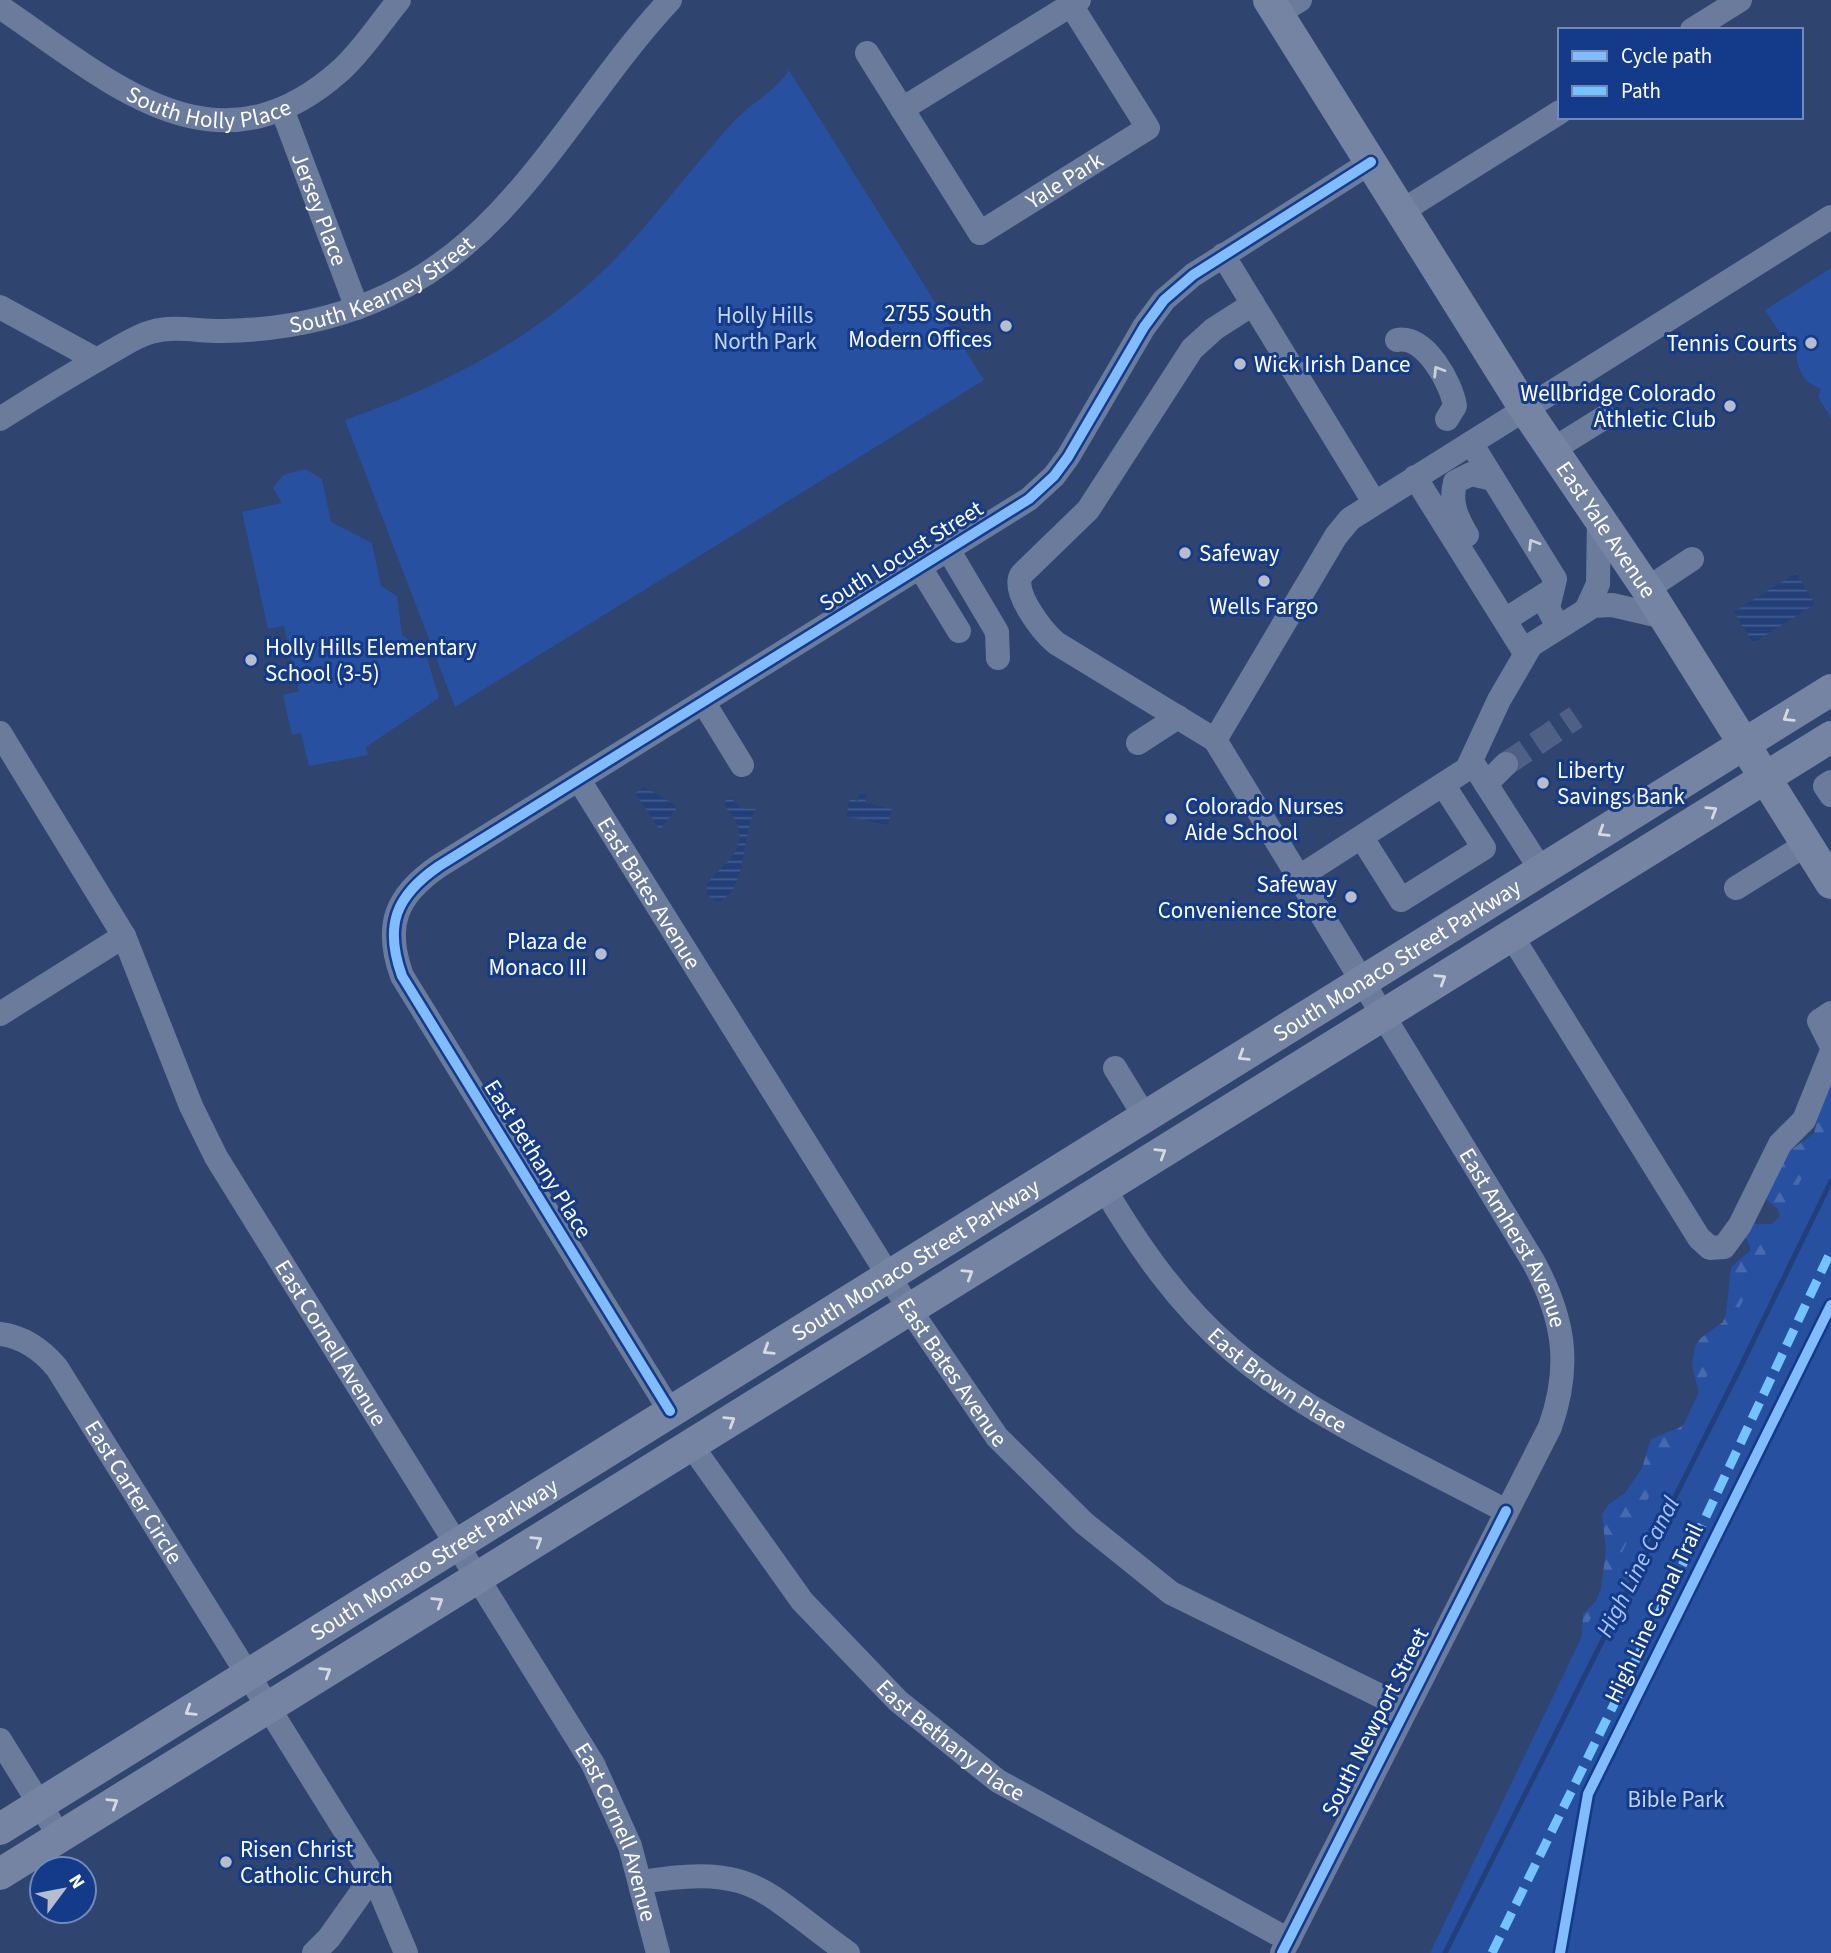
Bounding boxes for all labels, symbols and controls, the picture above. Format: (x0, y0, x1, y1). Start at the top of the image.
legend (1558, 28, 1803, 119)
text: Cycle path (1621, 41, 1712, 71)
text: Path (1621, 76, 1661, 106)
street label: South Holly Place (121, 77, 296, 137)
street label: Yale Park (1018, 143, 1110, 218)
street label: Jersey Place (283, 148, 356, 271)
street label: South Kearney Street (286, 227, 482, 341)
place label: 2755 South Modern Offices (848, 297, 992, 356)
park label: Holly Hills North Park (713, 299, 817, 358)
marker: 2755 South Modern Offices (998, 318, 1014, 334)
place label: Tennis Courts (1666, 327, 1797, 360)
marker: Tennis Courts (1803, 335, 1819, 351)
place label: Wick Irish Dance (1254, 348, 1410, 381)
marker: Wick Irish Dance (1232, 356, 1248, 372)
one-way arrow (1434, 365, 1447, 378)
place label: Wellbridge Colorado Athletic Club (1520, 377, 1716, 436)
marker: Wellbridge Colorado Athletic Club (1722, 398, 1738, 414)
street label: East Yale Avenue (1548, 454, 1665, 604)
street label: South Locust Street (813, 492, 990, 620)
place label: Safeway (1199, 537, 1280, 570)
one-way arrow (1529, 538, 1542, 551)
marker: Safeway (1177, 545, 1193, 561)
marker: Wells Fargo (1256, 573, 1272, 589)
place label: Wells Fargo (1209, 590, 1319, 623)
place label: Holly Hills Elementary School (3-5) (265, 631, 477, 690)
marker: Holly Hills Elementary School (3-5) (243, 652, 259, 668)
one-way arrow (1782, 709, 1795, 722)
place label: Liberty Savings Bank (1557, 754, 1685, 813)
marker: Liberty Savings Bank (1535, 775, 1551, 791)
place label: Colorado Nurses Aide School (1185, 790, 1344, 849)
one-way arrow (1705, 807, 1718, 820)
street label: East Bates Avenue (589, 810, 710, 975)
marker: Colorado Nurses Aide School (1163, 811, 1179, 827)
one-way arrow (1597, 823, 1610, 836)
place label: Safeway Convenience Store (1158, 868, 1337, 927)
street label: South Monaco Street Parkway (1266, 870, 1527, 1050)
marker: Safeway Convenience Store (1343, 889, 1359, 905)
place label: Plaza de Monaco III (488, 925, 587, 984)
marker: Plaza de Monaco III (593, 946, 609, 962)
one-way arrow (1434, 974, 1447, 987)
one-way arrow (1237, 1048, 1250, 1061)
street label: East Bethany Place (476, 1073, 600, 1245)
street label: East Amherst Avenue (1451, 1141, 1575, 1331)
one-way arrow (1153, 1149, 1166, 1162)
street label: South Monaco Street Parkway (785, 1170, 1046, 1349)
street label: East Cornell Avenue (267, 1253, 396, 1432)
one-way arrow (960, 1269, 973, 1282)
street label: East Bates Avenue (890, 1291, 1014, 1455)
street label: East Brown Place (1200, 1319, 1353, 1441)
one-way arrow (763, 1342, 776, 1355)
street label: East Carter Circle (77, 1414, 191, 1570)
one-way arrow (723, 1416, 736, 1429)
street label: South Monaco Street Parkway (303, 1469, 565, 1649)
water label: High Line Canal (1587, 1490, 1689, 1644)
street label: High Line Canal Trail (1596, 1518, 1712, 1708)
one-way arrow (530, 1537, 543, 1550)
one-way arrow (430, 1598, 443, 1611)
street label: South Newport Street (1313, 1622, 1437, 1822)
one-way arrow (318, 1667, 331, 1680)
street label: East Bethany Place (869, 1672, 1031, 1809)
one-way arrow (184, 1702, 197, 1715)
street label: East Cornell Avenue (567, 1736, 666, 1925)
park label: Bible Park (1628, 1783, 1725, 1816)
one-way arrow (106, 1799, 119, 1812)
place label: Risen Christ Catholic Church (240, 1833, 393, 1892)
marker: Risen Christ Catholic Church (218, 1854, 234, 1870)
north arrow (28, 1855, 98, 1925)
text: N (61, 1869, 91, 1894)

